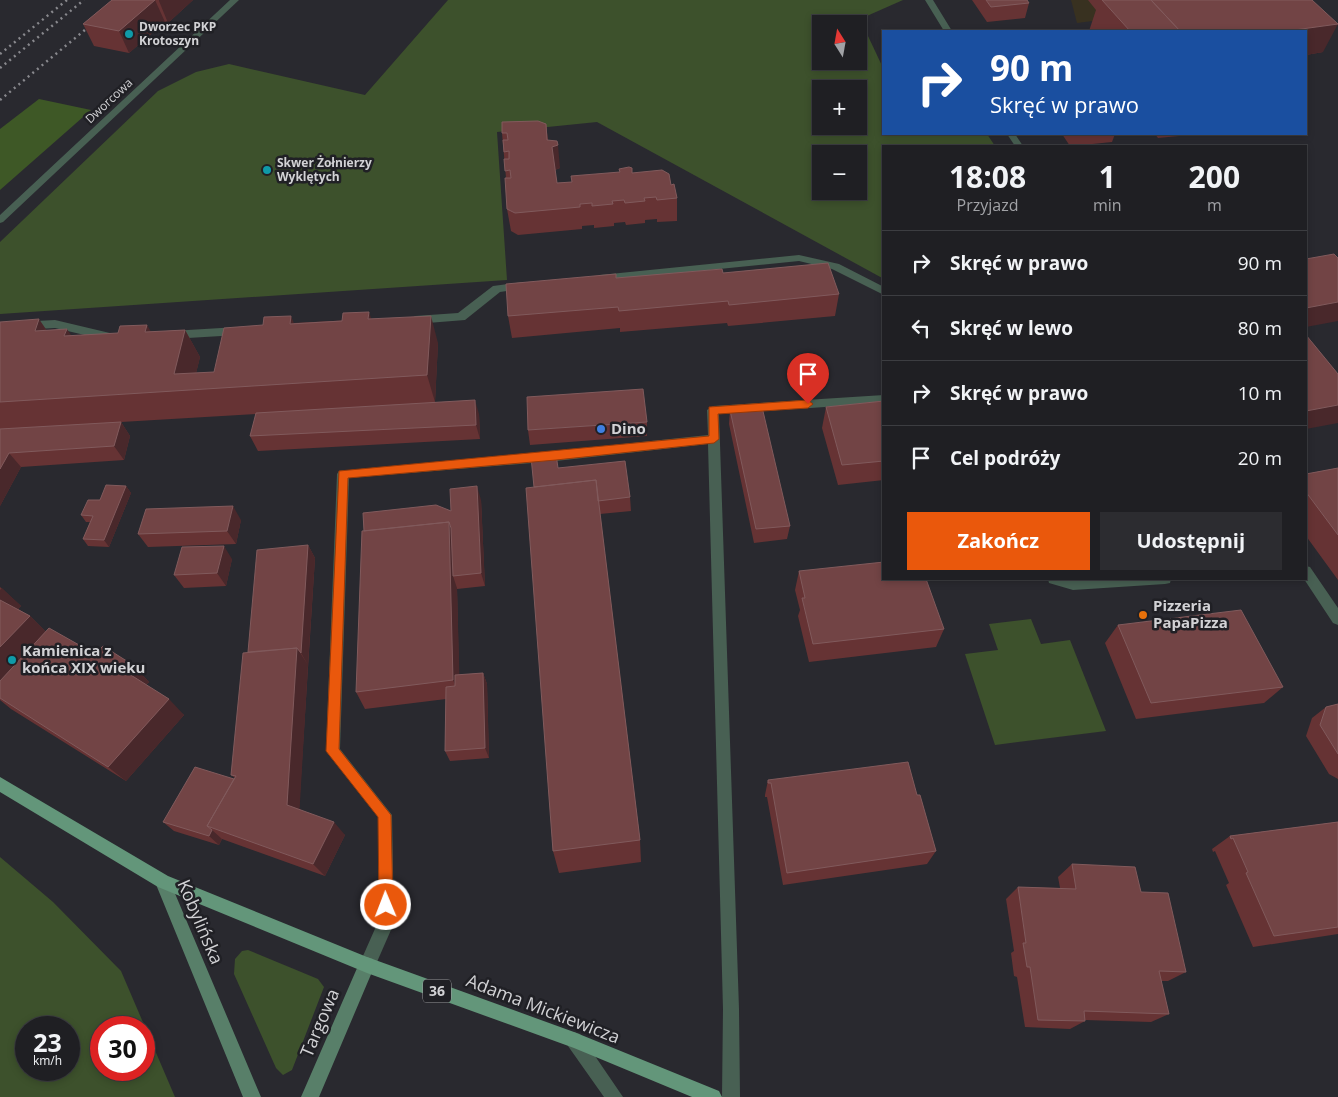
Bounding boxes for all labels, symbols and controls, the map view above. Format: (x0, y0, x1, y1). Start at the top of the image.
north arrow (812, 15, 868, 70)
map controls (812, 15, 867, 200)
place label: Dworzec PKP Krotoszyn (139, 18, 216, 49)
marker: Dworzec PKP Krotoszyn (123, 28, 135, 40)
text: 90 m (990, 44, 1073, 91)
icon: right (907, 50, 972, 115)
street label: Dworcowa (81, 74, 136, 127)
button: + (812, 80, 867, 135)
text: Skręć w prawo (990, 89, 1139, 119)
button: − (812, 145, 867, 200)
place label: Skwer Żołnierzy Wyklętych (277, 154, 372, 185)
text: 18:08 (949, 156, 1026, 197)
text: 1 (1099, 156, 1116, 197)
text: 200 (1189, 156, 1240, 197)
marker: Skwer Żołnierzy Wyklętych (261, 164, 273, 176)
text: Przyjazd (957, 194, 1018, 216)
text: min (1093, 194, 1122, 216)
text: m (1207, 194, 1222, 216)
icon: right (907, 249, 935, 277)
text: Skręć w prawo (950, 250, 1088, 276)
text: 90 m (1238, 250, 1282, 276)
icon: left (907, 314, 935, 342)
text: Skręć w lewo (950, 315, 1073, 341)
text: 80 m (1238, 315, 1282, 341)
pin (787, 353, 829, 404)
icon: arrive (794, 360, 822, 388)
icon: right (907, 379, 935, 407)
text: Skręć w prawo (950, 380, 1088, 406)
text: 10 m (1238, 380, 1282, 406)
place label: Dino (611, 418, 646, 438)
marker: Dino (595, 423, 607, 435)
icon: arrive (907, 444, 935, 472)
text: Cel podróży (950, 445, 1060, 471)
text: 20 m (1238, 445, 1282, 471)
button: Zakończ (907, 512, 1090, 570)
button: Udostępnij (1100, 512, 1282, 570)
place label: Pizzeria PapaPizza (1153, 595, 1228, 632)
marker: Pizzeria PapaPizza (1137, 609, 1149, 621)
place label: Kamienica z końca XIX wieku (22, 640, 145, 677)
marker: Kamienica z końca XIX wieku (6, 654, 18, 666)
street label: Kobylińska (172, 875, 230, 968)
position arrow (359, 878, 411, 930)
street label: Adama Mickiewicza (463, 968, 624, 1048)
road number: 36 (423, 979, 451, 1002)
street label: Targowa (294, 985, 344, 1060)
speed limit sign: 30 (90, 1016, 155, 1081)
text: 23 (33, 1025, 62, 1059)
text: km/h (33, 1052, 62, 1069)

